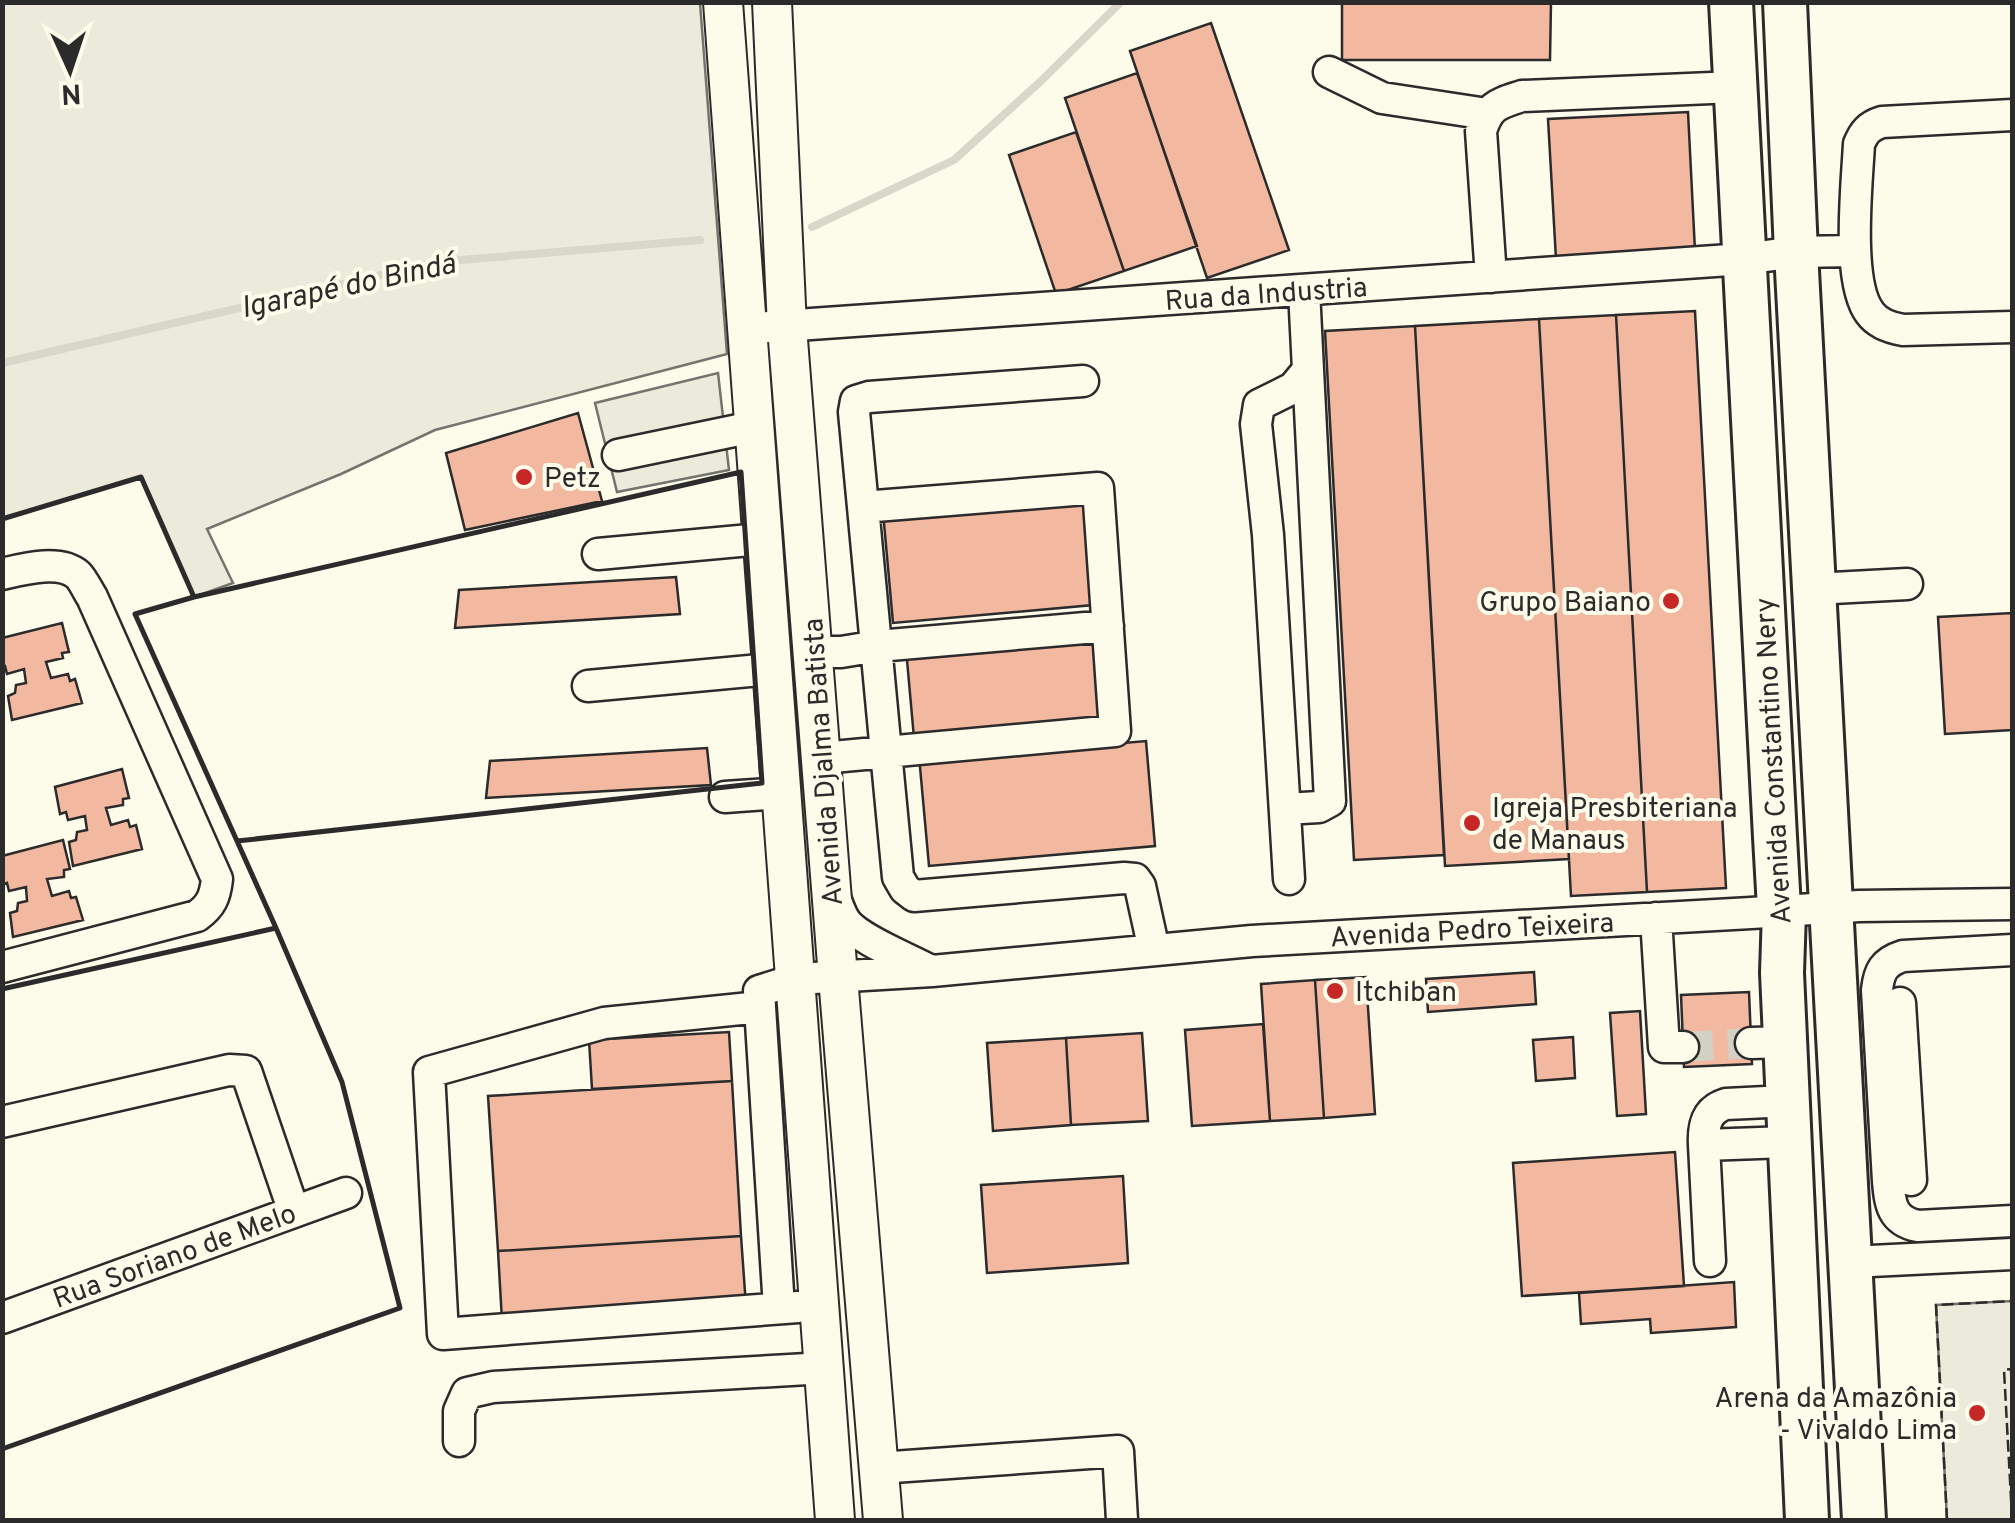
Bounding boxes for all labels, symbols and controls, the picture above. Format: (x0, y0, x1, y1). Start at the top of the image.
north arrow (20, 20, 120, 120)
text: N (60, 73, 82, 110)
water label: Igarapé do Bindá (238, 246, 462, 328)
street label: Rua da Industria (1164, 271, 1369, 321)
place label: Petz (544, 462, 601, 498)
marker: Petz (513, 466, 535, 488)
place label: Grupo Baiano (1479, 586, 1651, 622)
marker: Grupo Baiano (1660, 590, 1682, 612)
street label: Avenida Constantino Nery (1748, 597, 1802, 925)
street label: Avenida Djalma Batista (797, 617, 853, 907)
place label: Igreja Presbiteriana de Manaus (1492, 792, 1737, 860)
marker: Igreja Presbiteriana de Manaus (1461, 812, 1483, 834)
street label: Avenida Pedro Teixeira (1329, 907, 1615, 957)
place label: Itchiban (1355, 976, 1457, 1012)
marker: Itchiban (1324, 980, 1346, 1002)
street label: Rua Soriano de Melo (48, 1197, 302, 1319)
place label: Arena da Amazônia - Vivaldo Lima (1714, 1382, 1957, 1450)
marker: Arena da Amazônia - Vivaldo Lima (1966, 1402, 1988, 1424)

